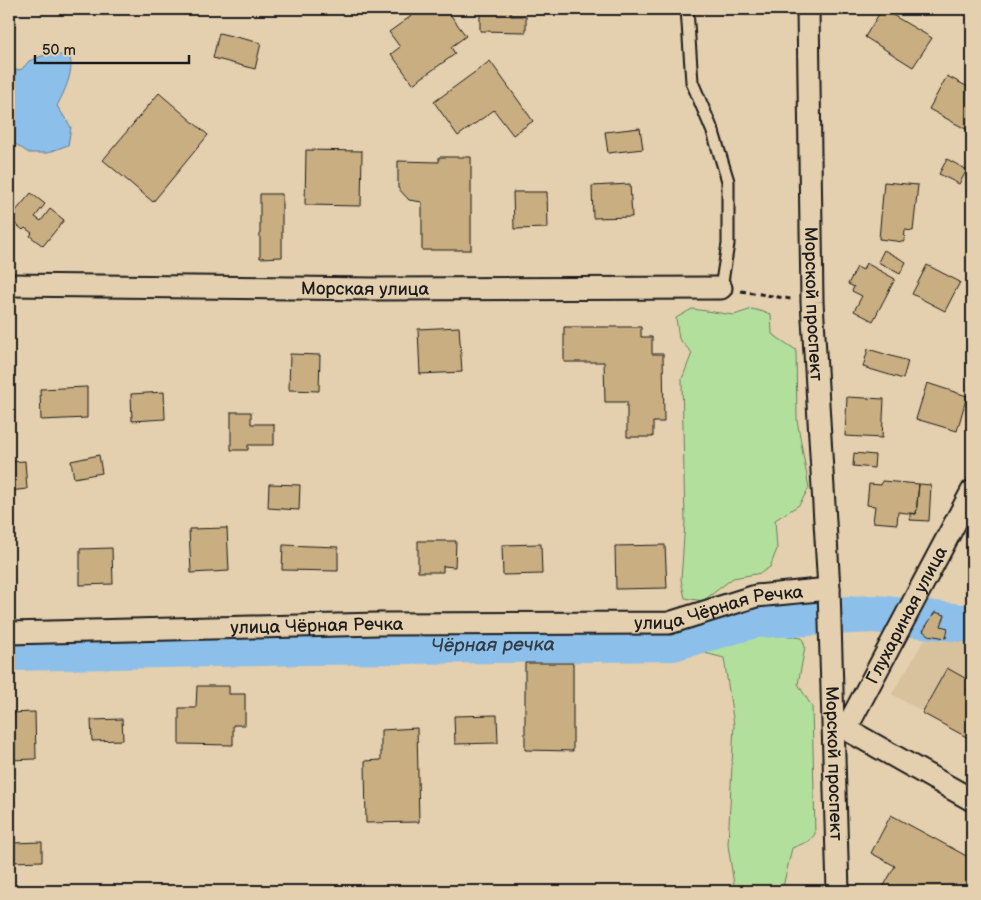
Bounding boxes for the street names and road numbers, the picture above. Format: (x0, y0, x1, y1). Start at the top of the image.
street label: Морской проспект (800, 227, 827, 382)
street label: Морская улица (301, 278, 429, 300)
street label: Глухариная улица (862, 542, 952, 688)
street label: улица Чёрная Речка (634, 581, 805, 634)
street label: улица Чёрная Речка (230, 614, 404, 639)
street label: Морской проспект (821, 686, 847, 842)

